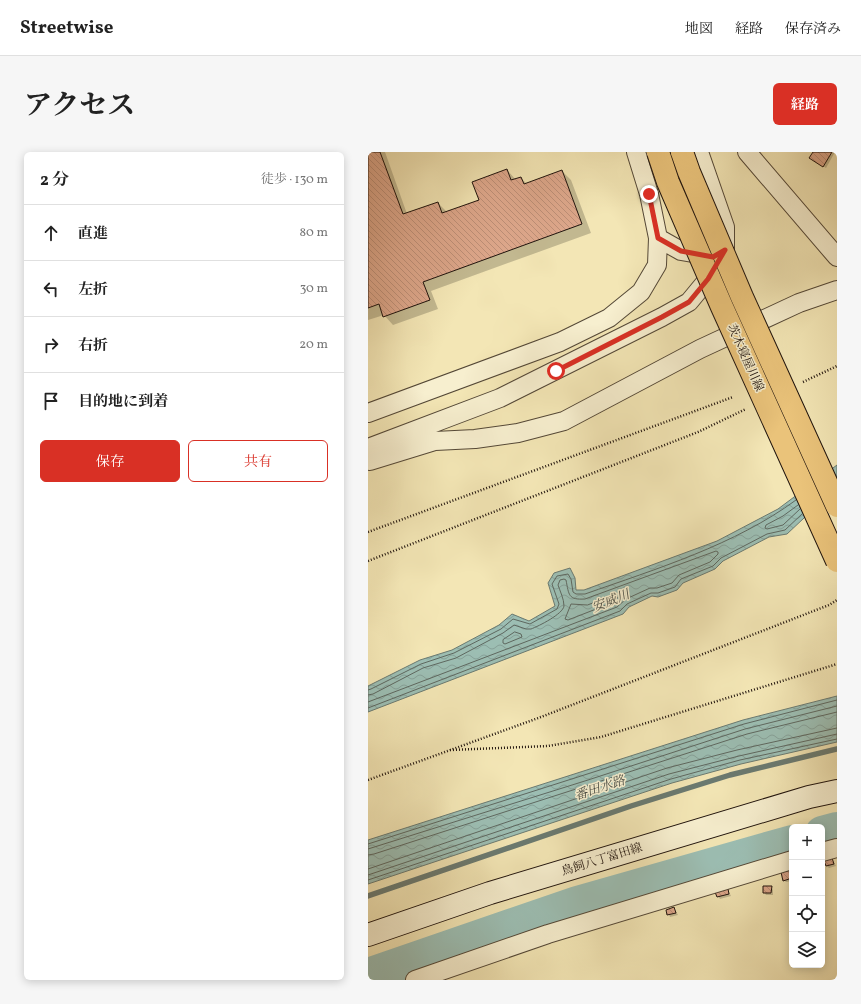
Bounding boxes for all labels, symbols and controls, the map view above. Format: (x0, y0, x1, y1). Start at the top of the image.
text: Streetwise (20, 15, 113, 41)
text: 地図 (685, 20, 713, 39)
text: 経路 (735, 20, 763, 39)
text: 保存済み (785, 20, 841, 39)
button: 経路 (773, 83, 837, 125)
text: アクセス (24, 87, 135, 126)
text: 2 分 (40, 169, 69, 192)
text: 徒歩 · 130 m (261, 171, 328, 189)
route end (640, 185, 658, 203)
icon: ahead (40, 222, 62, 244)
text: 直進 (78, 224, 108, 245)
text: 80 m (299, 224, 328, 242)
icon: left (40, 278, 62, 300)
text: 左折 (78, 280, 108, 301)
text: 30 m (300, 280, 328, 298)
street label: 茨木寝屋川線 (723, 322, 767, 394)
icon: right (40, 334, 62, 356)
text: 右折 (78, 336, 108, 357)
text: 20 m (299, 336, 328, 354)
route start (547, 362, 565, 380)
icon: arrive (40, 390, 62, 412)
text: 目的地に到着 (78, 392, 168, 413)
button: 保存 (40, 440, 180, 482)
button: 共有 (188, 440, 328, 482)
water label: 安威川 (590, 586, 634, 618)
water label: 番田水路 (572, 772, 628, 806)
map controls (789, 824, 825, 968)
button: + (789, 824, 825, 860)
street label: 鳥飼八丁富田線 (559, 840, 645, 880)
button: − (789, 860, 825, 896)
button: locate (789, 896, 825, 932)
button: layers (789, 932, 825, 968)

